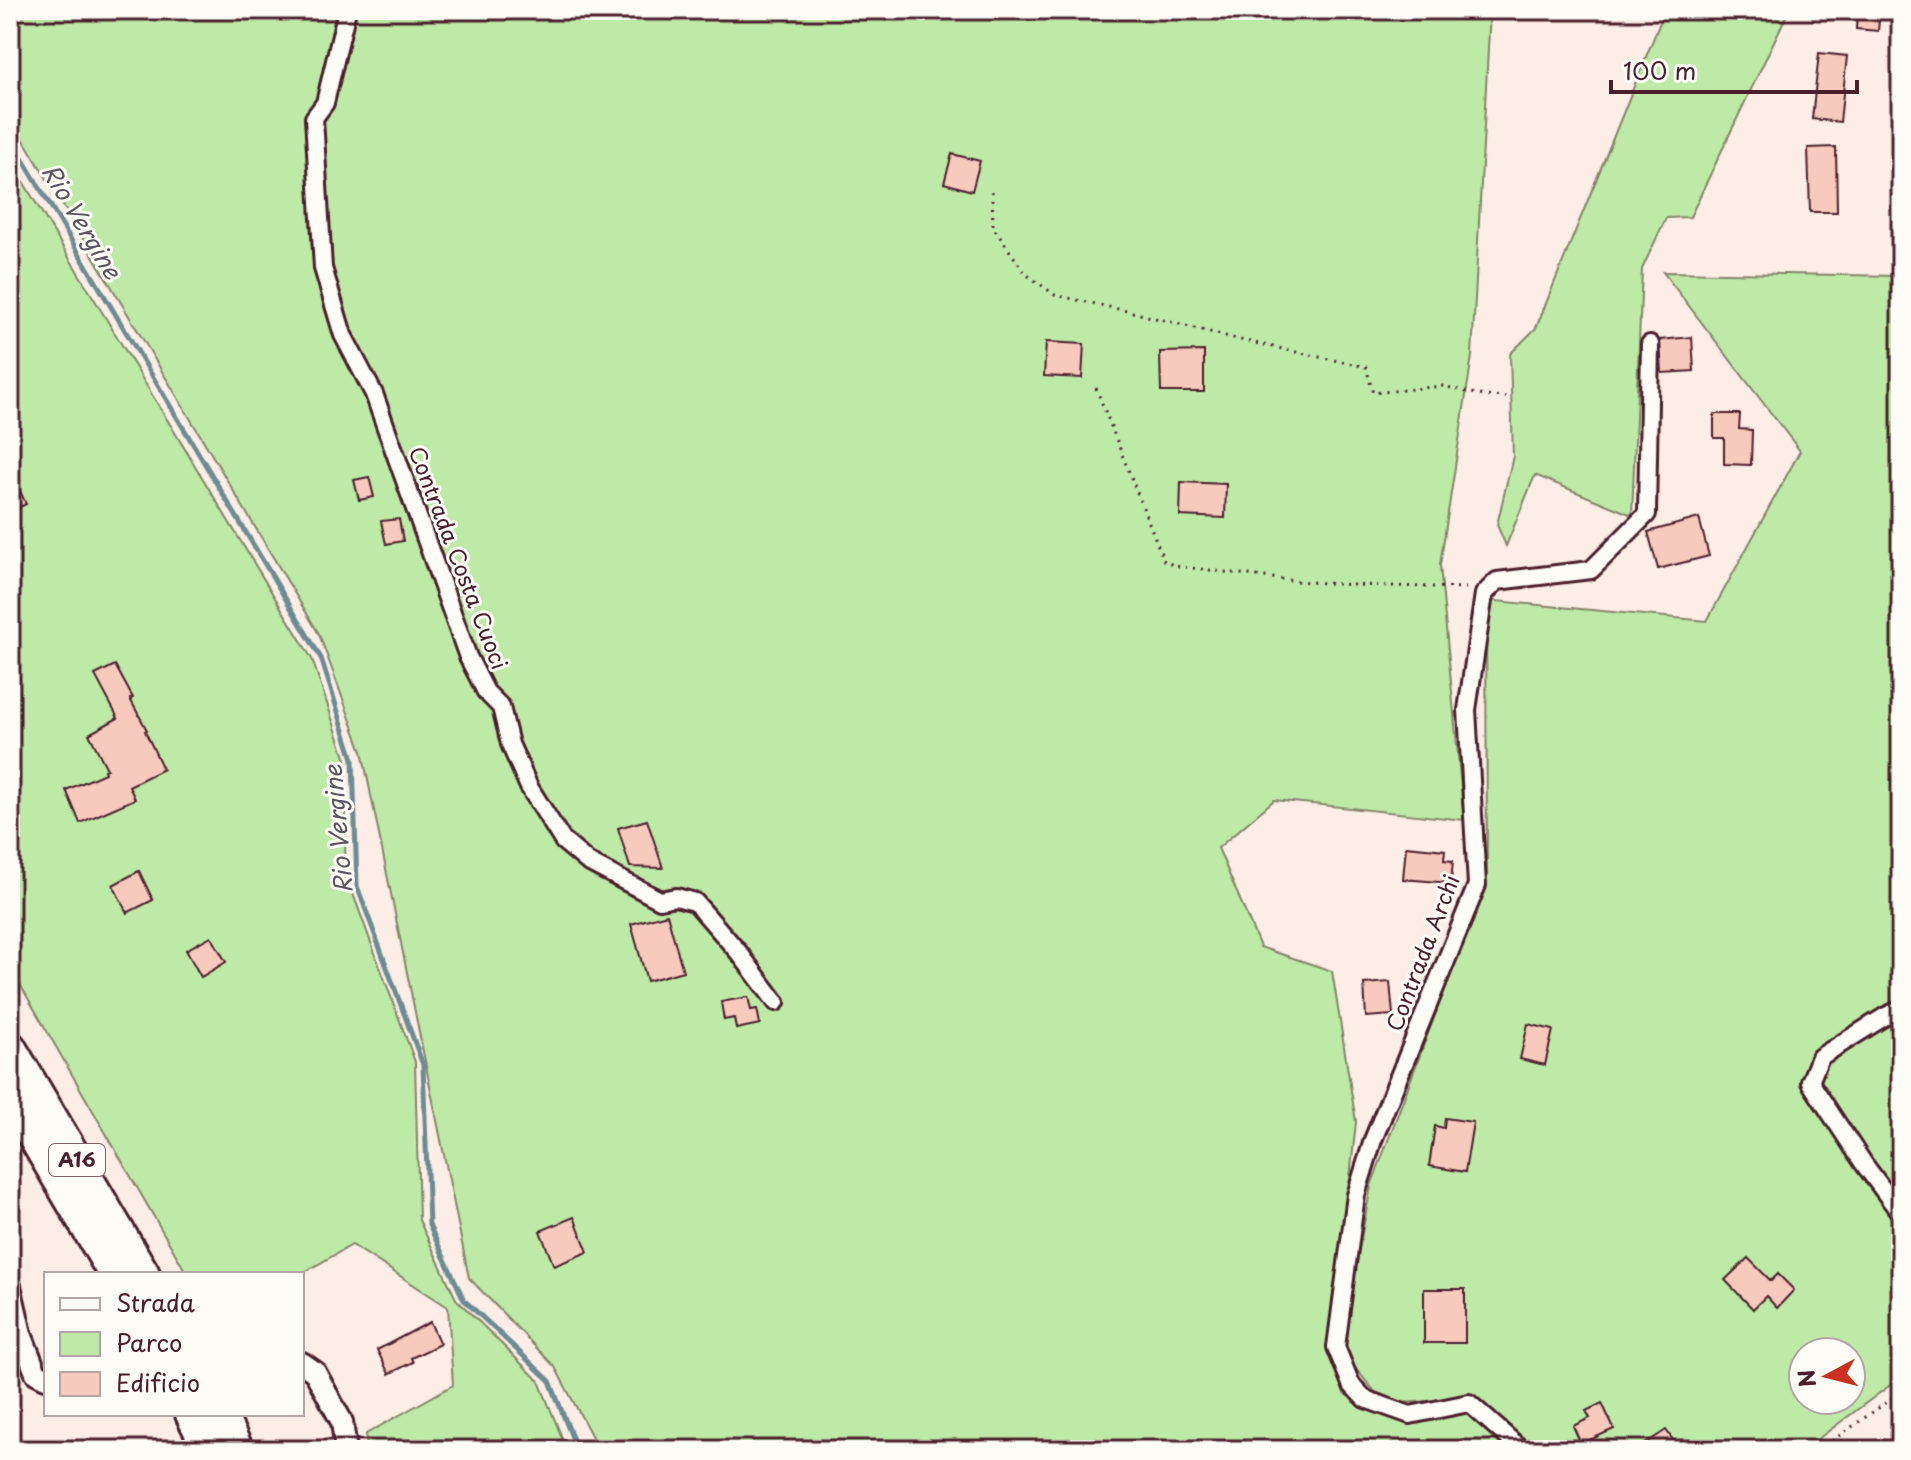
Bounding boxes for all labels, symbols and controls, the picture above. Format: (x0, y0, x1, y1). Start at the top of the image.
scale bar (1611, 44, 1857, 94)
text: 100 m (1623, 52, 1696, 88)
water label: Rio Vergine (34, 156, 132, 286)
street label: Contrada Costa Cuoci (402, 441, 517, 674)
water label: Rio Vergine (313, 763, 361, 895)
street label: Contrada Archi (1377, 869, 1467, 1036)
road number: A16 (49, 1144, 105, 1176)
legend (44, 1272, 304, 1416)
text: Strada (116, 1284, 195, 1320)
text: Parco (116, 1324, 182, 1360)
north arrow (1787, 1336, 1867, 1416)
text: Edificio (116, 1364, 200, 1400)
text: N (1788, 1368, 1823, 1389)

